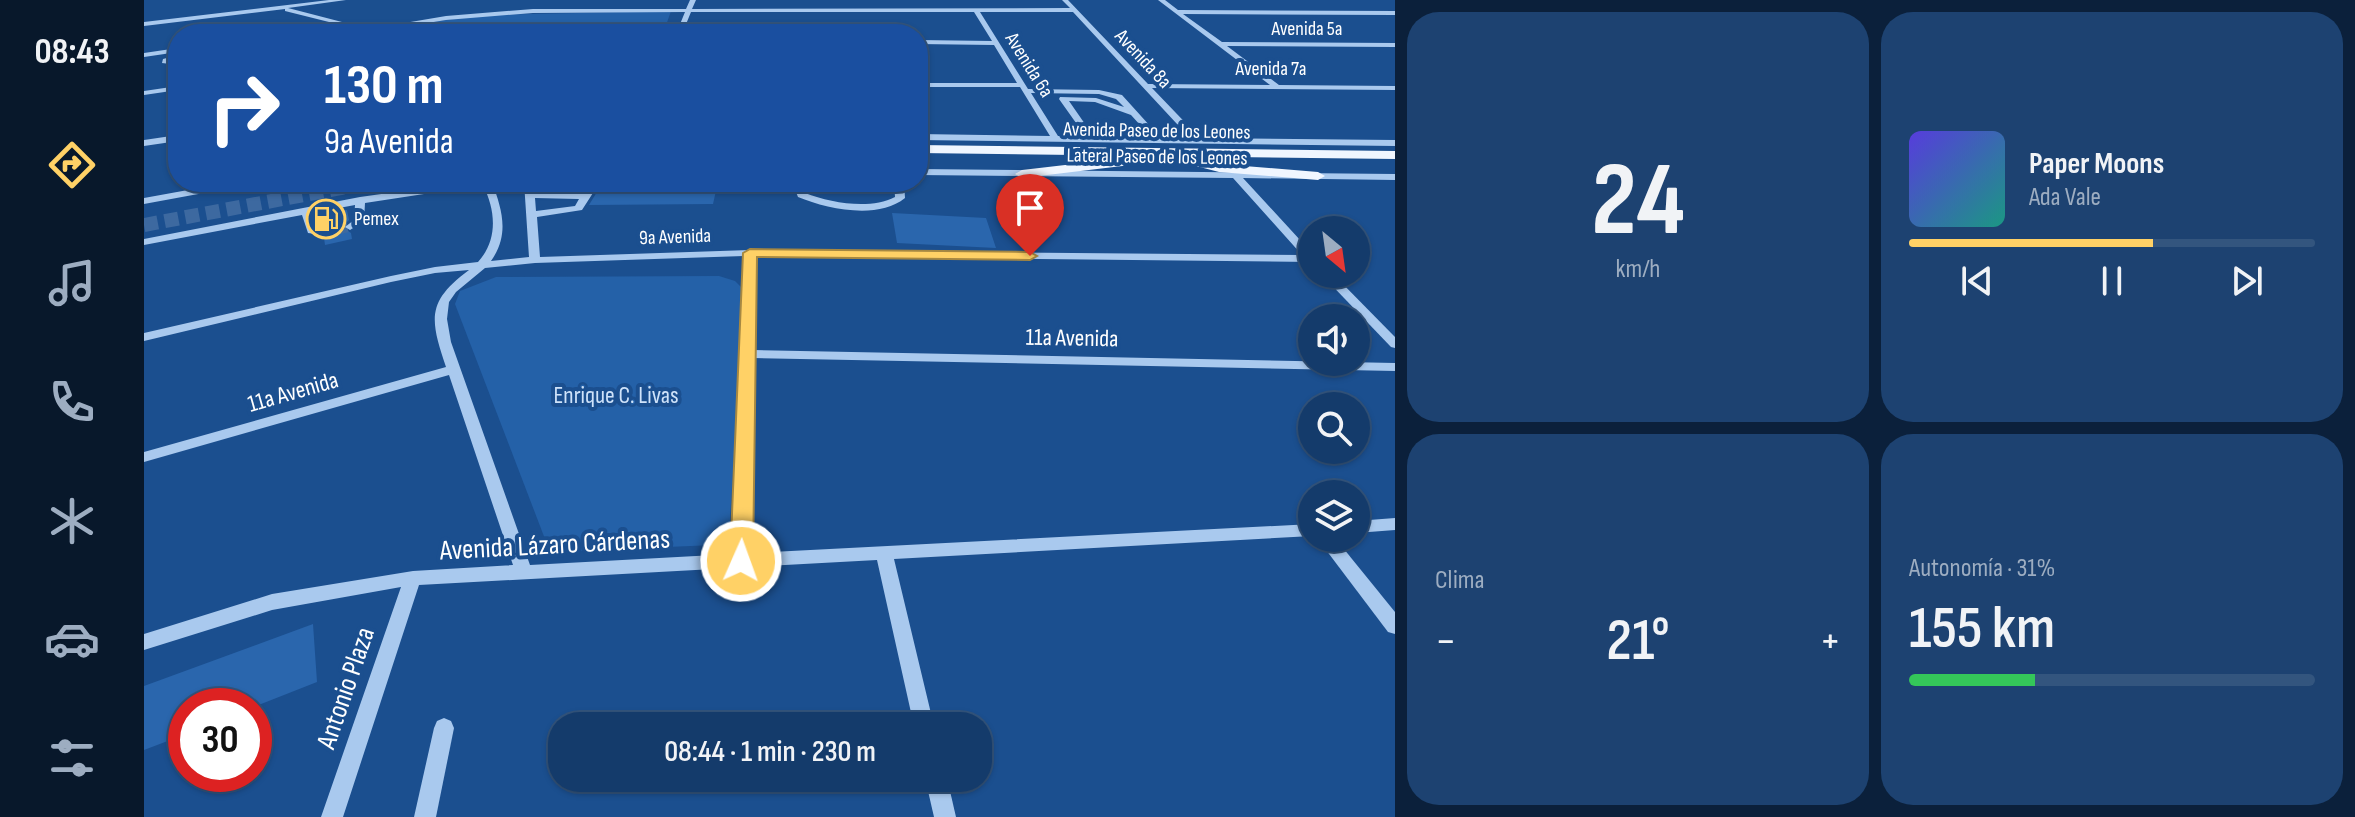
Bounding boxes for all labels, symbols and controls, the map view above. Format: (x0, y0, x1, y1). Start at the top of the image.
street label: Avenida 5a (1270, 17, 1343, 41)
street label: Avenida 8a (1109, 24, 1176, 93)
street label: Avenida 6a (999, 27, 1058, 102)
text: 08:43 (34, 31, 110, 74)
text: 130 m (324, 53, 444, 120)
icon: right (192, 56, 296, 160)
street label: Avenida 7a (1235, 57, 1306, 81)
street label: Avenida Paseo de los Leones (1062, 117, 1251, 145)
text: 9a Avenida (324, 121, 454, 164)
icon: directions (44, 137, 100, 193)
text: 24 (1591, 139, 1685, 264)
street label: Lateral Paseo de los Leones (1066, 143, 1248, 171)
text: Paper Moons (2029, 146, 2164, 182)
pin (996, 174, 1064, 256)
text: Ada Vale (2029, 182, 2101, 213)
icon: arrive (1008, 186, 1052, 230)
fuel station icon: Pemex (305, 198, 347, 240)
place label: Pemex (354, 207, 399, 231)
north arrow (1298, 216, 1370, 288)
map controls (1298, 216, 1370, 552)
street label: 9a Avenida (639, 224, 711, 250)
text: km/h (1616, 254, 1660, 285)
icon: music (44, 255, 100, 311)
icon: previous (1955, 259, 1999, 303)
icon: pause (2090, 259, 2134, 303)
icon: next (2225, 259, 2269, 303)
button: sound (1298, 304, 1370, 376)
street label: 11a Avenida (1025, 323, 1119, 353)
street label: 11a Avenida (244, 365, 342, 419)
icon: phone (44, 374, 100, 430)
park label: Enrique C. Livas (553, 381, 679, 410)
button: search (1298, 392, 1370, 464)
button: layers (1298, 480, 1370, 552)
icon: climate (44, 493, 100, 549)
position arrow (699, 519, 783, 603)
street label: Avenida Lázaro Cárdenas (438, 522, 671, 568)
text: Autonomía · 31% (1909, 553, 2055, 584)
text: Clima (1435, 565, 1485, 596)
text: 155 km (1909, 593, 2055, 665)
text: 21° (1606, 605, 1670, 677)
icon: car (44, 611, 100, 667)
text: − (1435, 615, 1457, 668)
text: + (1819, 615, 1841, 668)
street label: Antonio Plaza (309, 623, 382, 754)
speed limit sign: 30 (168, 688, 272, 792)
icon: filters (44, 730, 100, 786)
text: 08:44 · 1 min · 230 m (664, 734, 876, 770)

